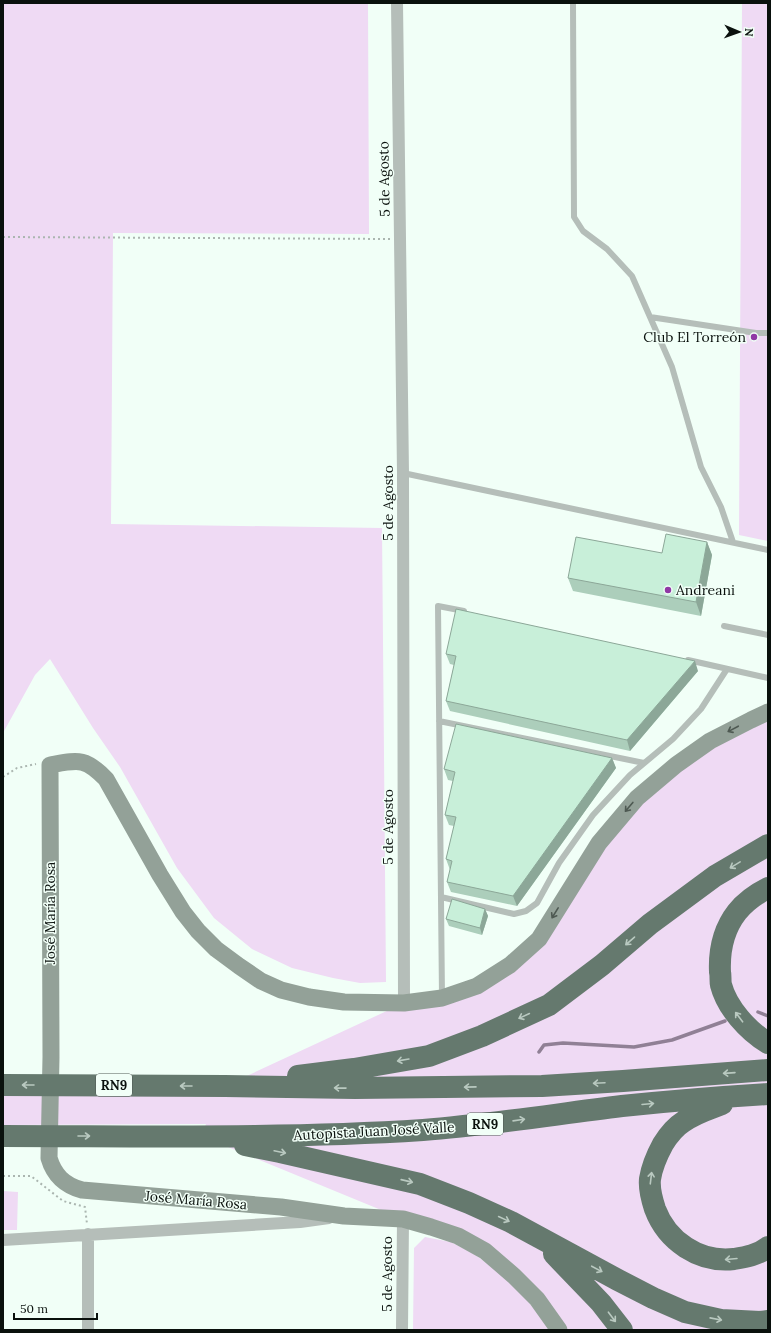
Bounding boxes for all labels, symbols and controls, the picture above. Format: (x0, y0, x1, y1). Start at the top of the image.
north arrow (719, 12, 759, 52)
text: N (742, 28, 756, 37)
street label: 5 de Agosto (374, 141, 394, 217)
place label: Club El Torreón (643, 328, 746, 346)
marker: Club El Torreón (749, 332, 759, 342)
street label: 5 de Agosto (379, 465, 397, 541)
place label: Andreani (675, 581, 735, 599)
marker: Andreani (663, 585, 673, 595)
one-way arrow (727, 726, 739, 734)
street label: 5 de Agosto (379, 789, 397, 865)
one-way arrow (625, 801, 634, 812)
one-way arrow (729, 861, 741, 869)
street label: José María Rosa (41, 862, 59, 965)
one-way arrow (551, 907, 559, 918)
one-way arrow (624, 937, 635, 946)
one-way arrow (735, 1012, 743, 1023)
one-way arrow (519, 1013, 531, 1020)
one-way arrow (397, 1057, 410, 1065)
one-way arrow (723, 1070, 736, 1077)
road number: RN9 (96, 1074, 132, 1096)
one-way arrow (593, 1079, 606, 1086)
one-way arrow (22, 1081, 35, 1089)
one-way arrow (180, 1082, 193, 1090)
one-way arrow (464, 1083, 477, 1091)
one-way arrow (334, 1084, 347, 1092)
one-way arrow (641, 1101, 654, 1108)
road number: RN9 (467, 1113, 503, 1135)
one-way arrow (512, 1116, 525, 1124)
street label: Autopista Juan José Valle (292, 1118, 455, 1144)
one-way arrow (77, 1132, 90, 1140)
one-way arrow (273, 1148, 286, 1156)
one-way arrow (648, 1172, 655, 1185)
one-way arrow (400, 1178, 413, 1186)
street label: José María Rosa (143, 1186, 248, 1213)
one-way arrow (497, 1216, 509, 1223)
street label: 5 de Agosto (378, 1236, 396, 1312)
one-way arrow (725, 1255, 738, 1262)
one-way arrow (591, 1266, 603, 1273)
scale bar (14, 1295, 97, 1321)
text: 50 m (20, 1301, 48, 1316)
one-way arrow (608, 1311, 616, 1322)
one-way arrow (709, 1315, 722, 1323)

